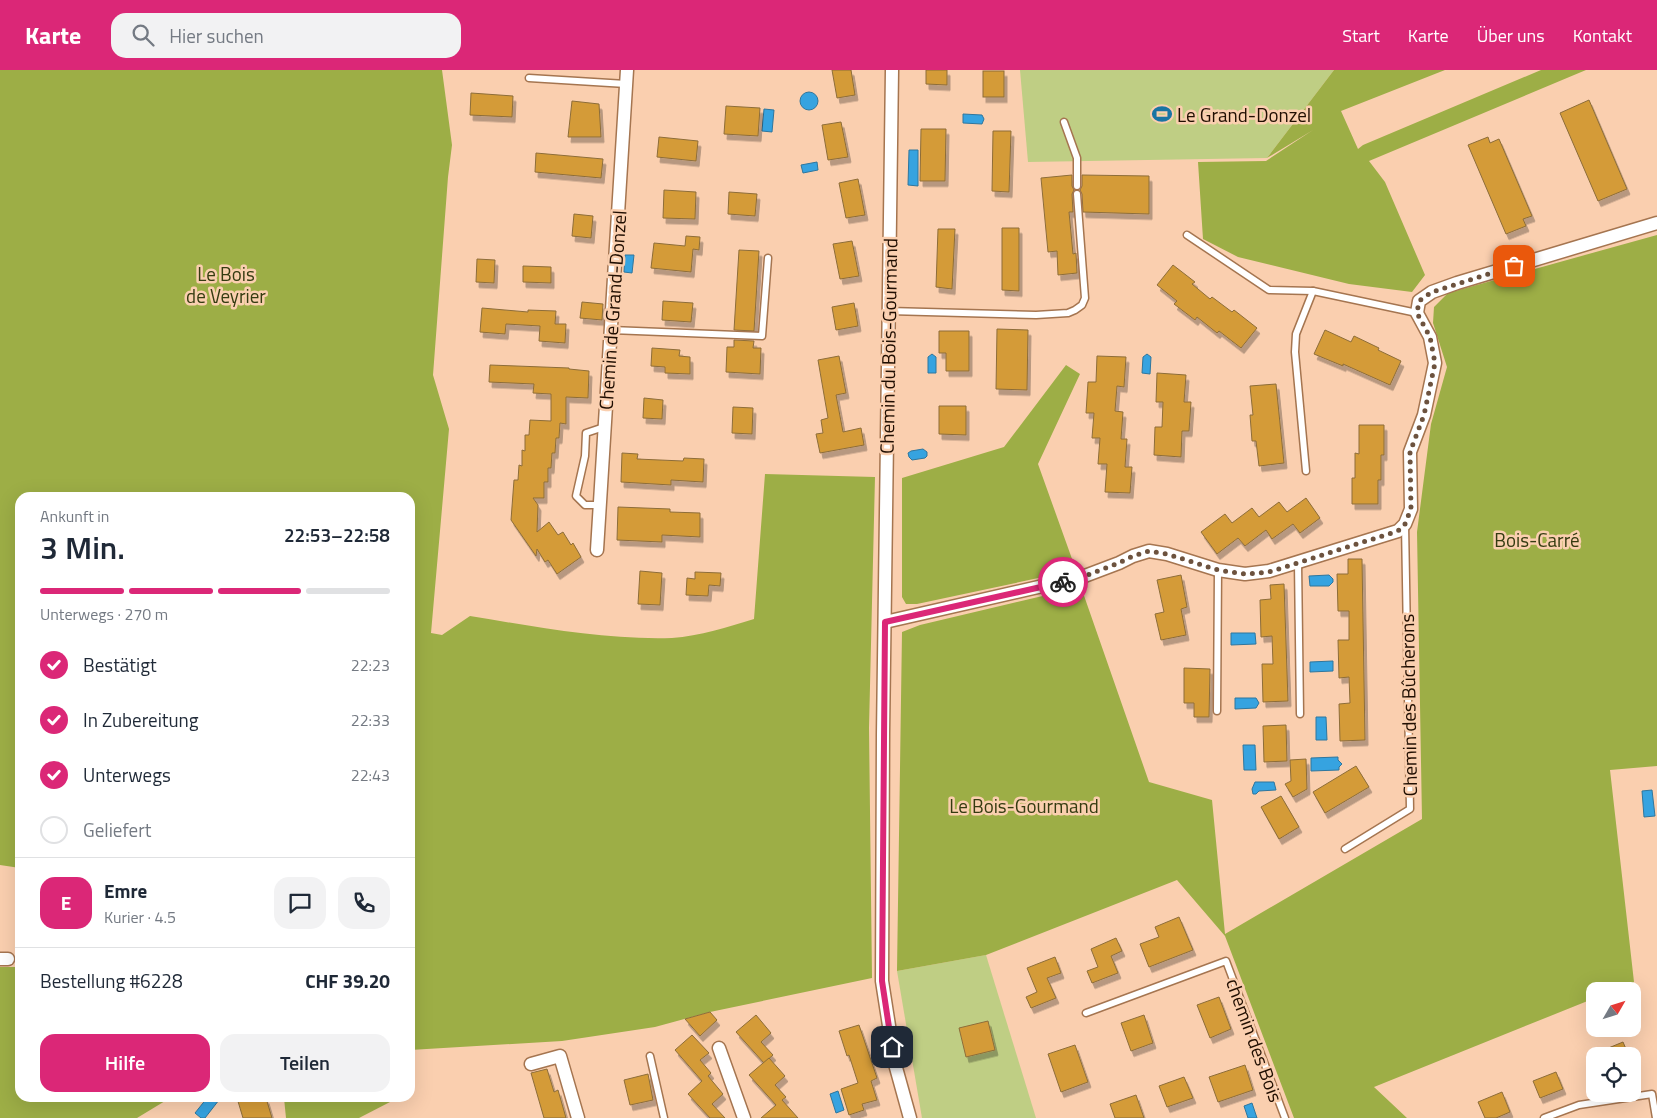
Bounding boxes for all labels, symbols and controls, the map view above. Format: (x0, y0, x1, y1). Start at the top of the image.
search box (111, 13, 461, 58)
text: Karte (25, 17, 81, 53)
icon: search (129, 21, 157, 49)
text: Hier suchen (169, 21, 264, 50)
text: Start (1342, 22, 1380, 49)
text: Karte (1408, 22, 1449, 49)
text: Über uns (1477, 22, 1545, 49)
text: Kontakt (1573, 22, 1632, 49)
place label: Le Grand-Donzel (1177, 100, 1311, 129)
sports icon: Le Grand-Donzel (1151, 103, 1173, 125)
street label: Chemin de Grand-Donzel (591, 209, 633, 411)
street label: Chemin du Bois-Gourmand (872, 238, 904, 454)
pin (1493, 245, 1535, 287)
icon: bag (1500, 252, 1528, 280)
park label: Le Bois de Veyrier (186, 259, 266, 310)
text: Ankunft in (40, 504, 109, 528)
text: 22:53–22:58 (284, 520, 390, 549)
text: 3 Min. (40, 523, 125, 571)
park label: Bois-Carré (1494, 525, 1580, 554)
courier (1038, 557, 1088, 607)
icon: bike (1049, 568, 1077, 596)
text: Unterwegs · 270 m (40, 602, 168, 626)
street label: Chemin des Bûcherons (1392, 613, 1424, 797)
text: Bestätigt (83, 650, 157, 679)
icon: check (40, 651, 68, 679)
text: 22:23 (351, 653, 390, 677)
text: In Zubereitung (83, 705, 199, 734)
icon: check (40, 706, 68, 734)
text: 22:33 (351, 708, 390, 732)
text: Unterwegs (83, 760, 171, 789)
icon: check (40, 761, 68, 789)
text: 22:43 (351, 763, 390, 787)
park label: Le Bois-Gourmand (949, 791, 1099, 820)
text: Geliefert (83, 815, 151, 844)
text: Emre (104, 876, 147, 905)
button: chat (274, 877, 326, 929)
button: phone (338, 877, 390, 929)
text: E (61, 888, 71, 917)
text: Kurier · 4.5 (104, 905, 176, 929)
text: Bestellung #6228 (40, 966, 183, 995)
text: CHF 39.20 (305, 966, 390, 995)
street label: chemin des Bois (1219, 974, 1291, 1106)
north arrow (1586, 982, 1641, 1038)
map controls (1586, 982, 1641, 1102)
pin (871, 1026, 913, 1068)
icon: home (878, 1033, 906, 1061)
button: Hilfe (40, 1034, 210, 1092)
button: Teilen (220, 1034, 390, 1092)
button: locate (1586, 1047, 1641, 1102)

